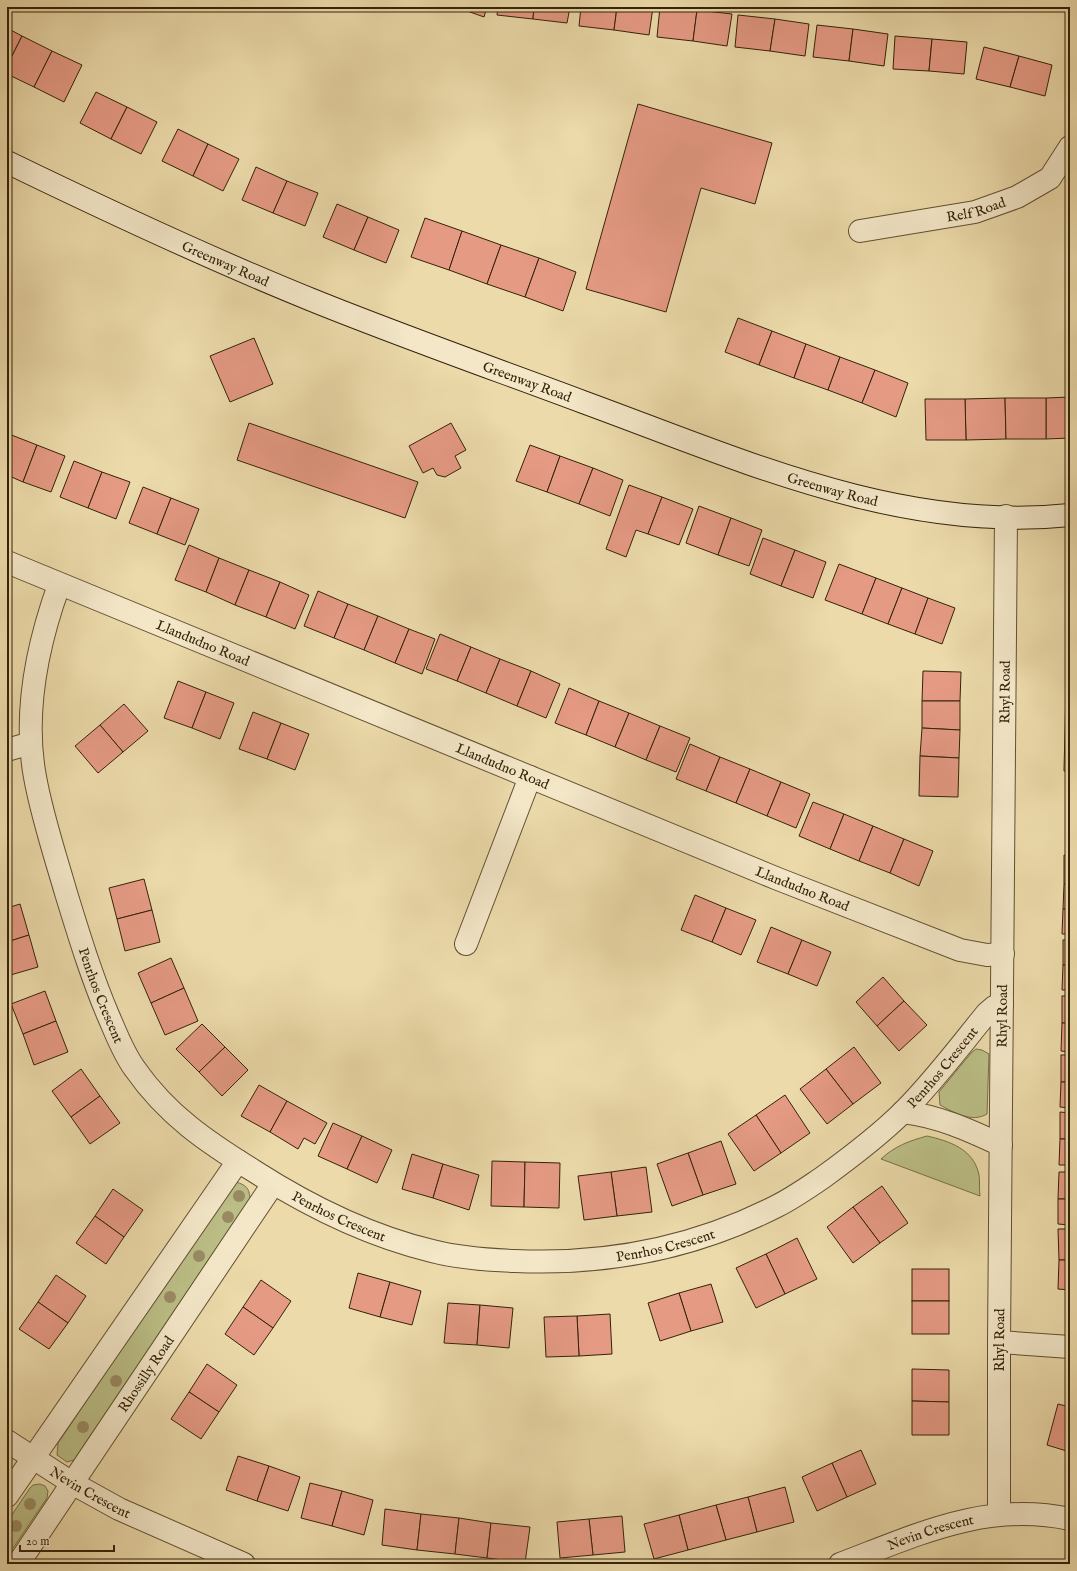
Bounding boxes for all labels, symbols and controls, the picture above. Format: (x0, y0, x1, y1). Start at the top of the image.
street label: Relf Road (945, 194, 1009, 227)
street label: Greenway Road (179, 237, 272, 291)
street label: Greenway Road (480, 358, 574, 407)
street label: Greenway Road (785, 469, 880, 511)
street label: Llandudno Road (153, 616, 253, 671)
street label: Rhyl Road (996, 660, 1015, 724)
street label: Llandudno Road (453, 740, 552, 794)
street label: Llandudno Road (753, 863, 852, 916)
street label: Penrhos Crescent (74, 945, 127, 1046)
street label: Rhyl Road (993, 984, 1012, 1048)
street label: Penrhos Crescent (903, 1023, 982, 1113)
street label: Penrhos Crescent (289, 1188, 388, 1246)
street label: Penrhos Crescent (615, 1225, 718, 1266)
street label: Rhyl Road (991, 1308, 1009, 1372)
street label: Rhossilly Road (114, 1332, 179, 1416)
street label: Nevin Crescent (46, 1463, 133, 1523)
street label: Nevin Crescent (885, 1511, 976, 1555)
scale bar (20, 1527, 114, 1553)
text: 20 m (26, 1534, 49, 1549)

